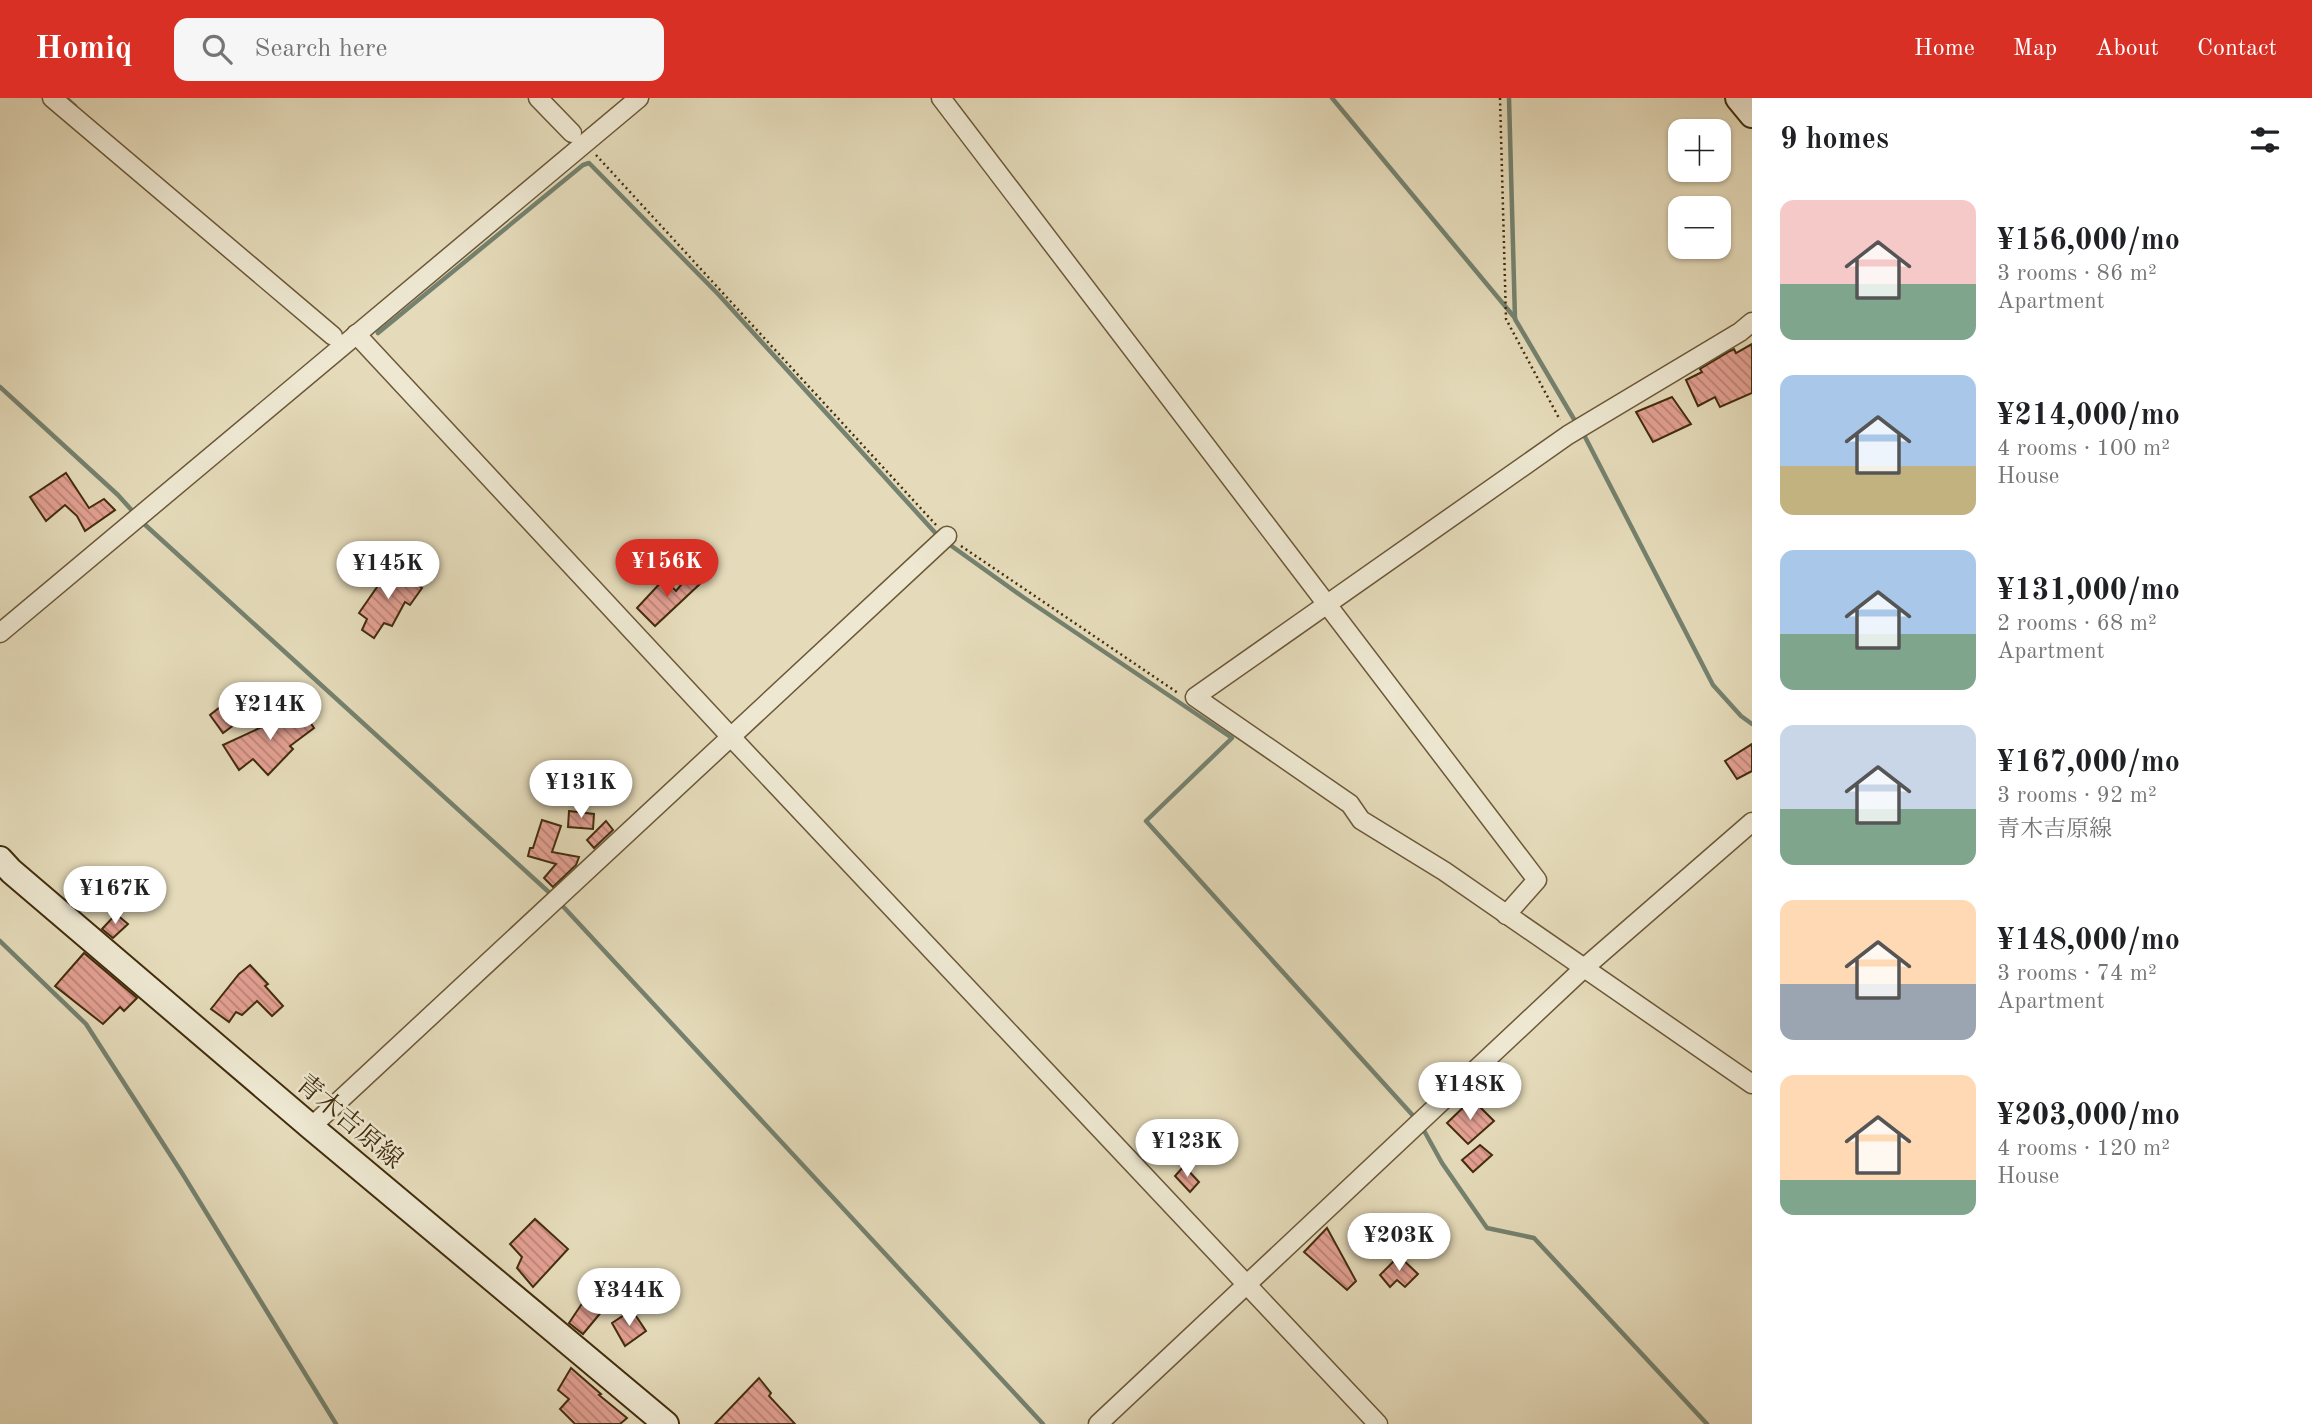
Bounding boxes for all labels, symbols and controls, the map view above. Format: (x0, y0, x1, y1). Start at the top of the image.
search box (174, 18, 664, 81)
icon: search (198, 30, 236, 68)
text: Homiq (35, 33, 132, 66)
text: Search here (254, 36, 387, 62)
text: Home (1914, 37, 1975, 61)
text: Map (2013, 37, 2057, 61)
text: About (2095, 37, 2159, 61)
text: Contact (2197, 37, 2277, 61)
map controls (1668, 119, 1731, 259)
button: + (1668, 119, 1731, 182)
icon: filters (2246, 121, 2284, 159)
text: 9 homes (1780, 125, 1889, 155)
button: − (1668, 196, 1731, 259)
text: ¥156,000/mo (1997, 226, 2180, 256)
icon: home (1836, 228, 1920, 312)
text: 3 rooms · 86 m² (1997, 262, 2157, 285)
text: Apartment (1997, 290, 2105, 313)
text: ¥214,000/mo (1997, 401, 2180, 431)
icon: home (1836, 403, 1920, 487)
text: 4 rooms · 100 m² (1997, 437, 2170, 460)
text: House (1997, 465, 2059, 488)
pin: ¥156K (618, 540, 716, 599)
pin: ¥145K (339, 542, 437, 601)
text: ¥156K (631, 550, 703, 573)
text: ¥145K (352, 552, 424, 575)
text: ¥131,000/mo (1997, 576, 2180, 606)
icon: home (1836, 578, 1920, 662)
text: 2 rooms · 68 m² (1997, 612, 2157, 635)
text: Apartment (1997, 640, 2105, 663)
pin: ¥214K (221, 682, 319, 742)
text: ¥214K (234, 693, 306, 716)
text: ¥167,000/mo (1997, 748, 2180, 778)
icon: home (1836, 753, 1920, 837)
pin: ¥131K (532, 760, 630, 820)
text: ¥131K (545, 771, 617, 794)
text: 3 rooms · 92 m² (1997, 784, 2157, 807)
text: 青木吉原線 (1997, 818, 2112, 841)
pin: ¥167K (66, 866, 164, 926)
text: ¥167K (79, 877, 151, 900)
text: ¥148,000/mo (1997, 926, 2180, 956)
icon: home (1836, 928, 1920, 1012)
text: 3 rooms · 74 m² (1997, 962, 2157, 985)
text: Apartment (1997, 990, 2105, 1013)
pin: ¥148K (1421, 1062, 1519, 1122)
street label: 青木吉原線 (291, 1069, 408, 1174)
text: ¥148K (1434, 1073, 1506, 1096)
text: ¥203,000/mo (1997, 1101, 2180, 1131)
icon: home (1836, 1103, 1920, 1187)
pin: ¥123K (1138, 1119, 1236, 1179)
text: ¥123K (1151, 1130, 1223, 1153)
text: 4 rooms · 120 m² (1997, 1137, 2170, 1160)
text: House (1997, 1165, 2059, 1188)
pin: ¥203K (1350, 1214, 1448, 1273)
text: ¥203K (1363, 1224, 1435, 1247)
pin: ¥344K (580, 1268, 678, 1328)
text: ¥344K (593, 1279, 665, 1302)

